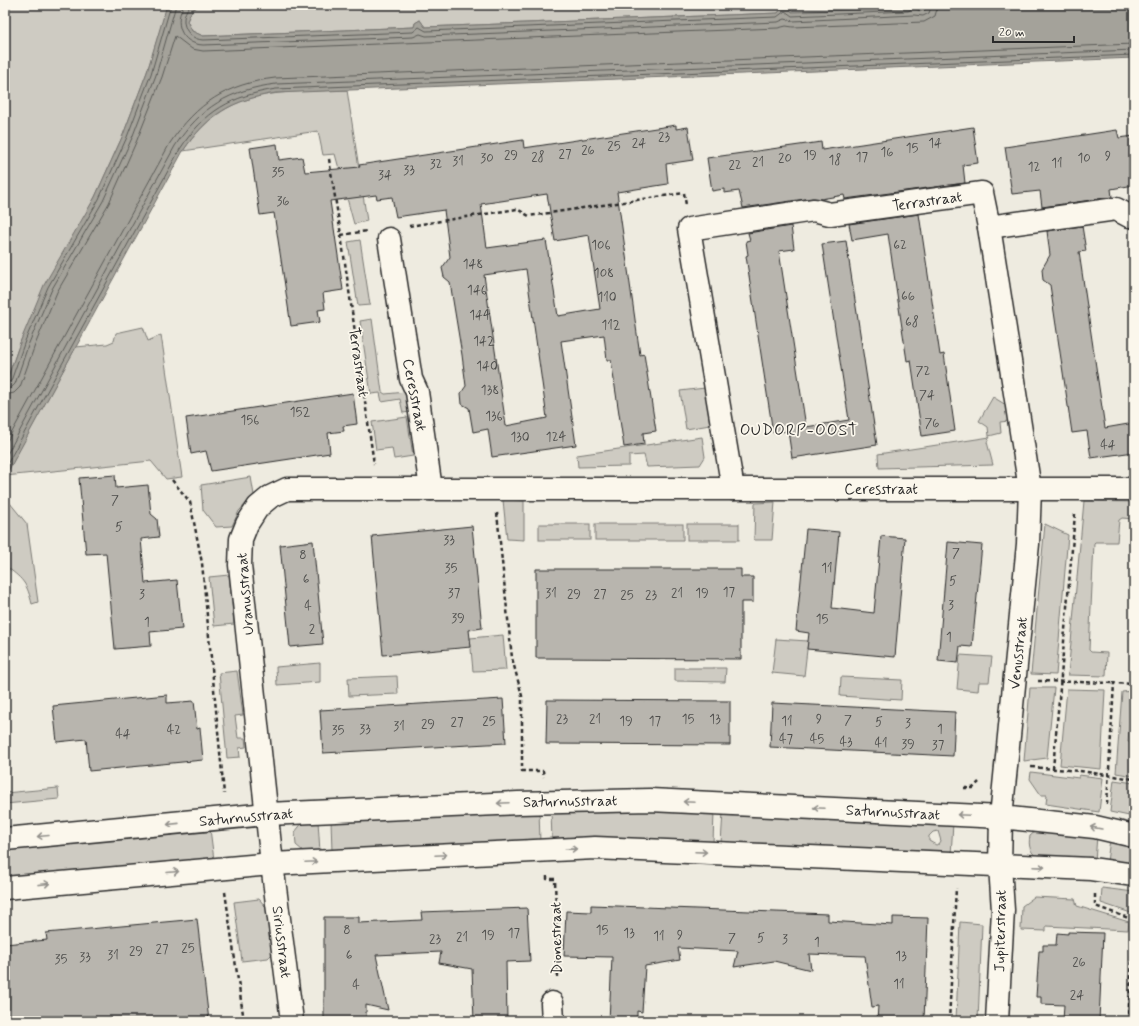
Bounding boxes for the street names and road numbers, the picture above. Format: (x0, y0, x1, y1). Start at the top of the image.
street label: Terrastraat (891, 187, 964, 217)
street label: Terrastraat (343, 326, 373, 399)
street label: Ceresstraat (397, 357, 431, 434)
street label: Ceresstraat (844, 480, 918, 500)
street label: Uranusstraat (232, 552, 260, 636)
street label: Venusstraat (1005, 615, 1033, 690)
street label: Saturnusstraat (523, 791, 618, 813)
street label: Saturnusstraat (845, 801, 941, 825)
street label: Saturnusstraat (198, 804, 294, 832)
street label: Jupiterstraat (990, 889, 1012, 972)
street label: Dionestraat (546, 901, 568, 974)
street label: Siriusstraat (267, 905, 295, 980)

